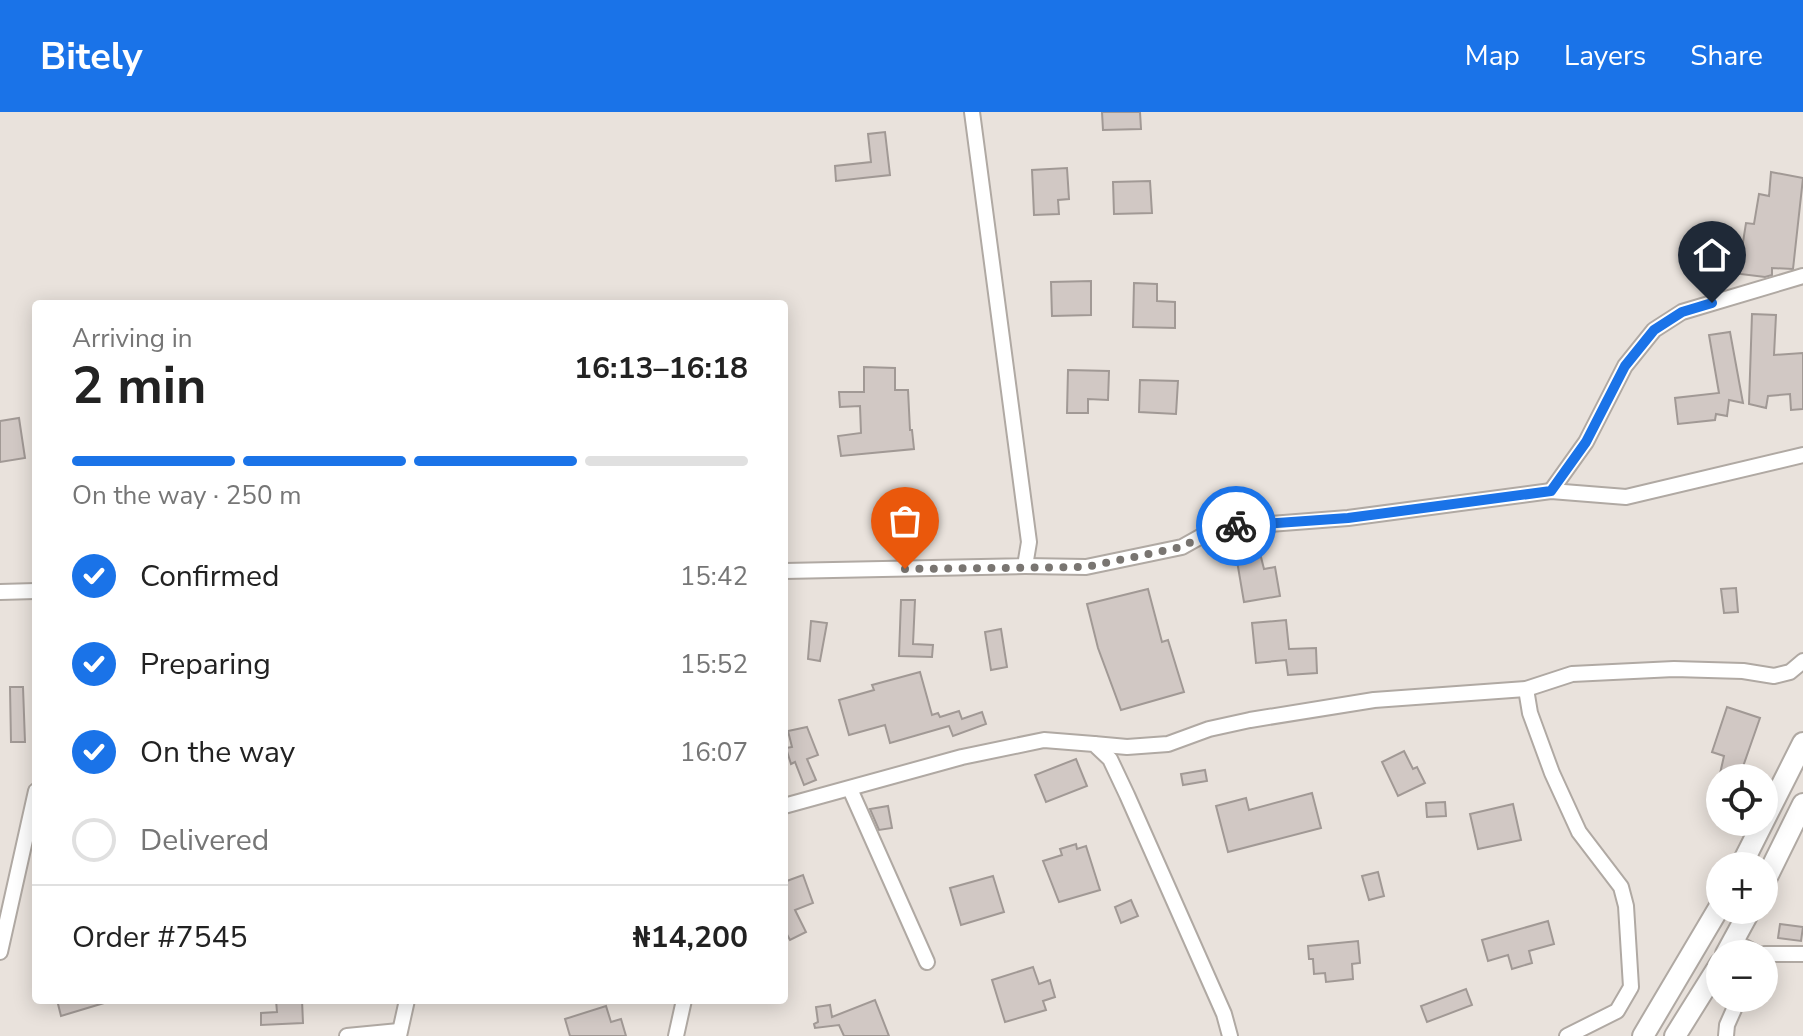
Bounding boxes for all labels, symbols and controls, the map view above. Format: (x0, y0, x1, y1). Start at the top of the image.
text: Bitely (40, 31, 142, 82)
text: Map (1465, 37, 1520, 75)
text: Layers (1564, 37, 1646, 75)
text: Share (1690, 37, 1763, 75)
pin (1678, 221, 1746, 303)
icon: home (1690, 233, 1734, 277)
text: Arriving in (72, 321, 193, 356)
text: 16:13–16:18 (574, 348, 748, 389)
text: 2 min (72, 350, 207, 421)
text: On the way · 250 m (72, 478, 301, 513)
courier (1196, 486, 1276, 566)
pin (871, 487, 939, 569)
icon: bag (883, 499, 927, 543)
icon: bike (1214, 504, 1258, 548)
icon: check (72, 554, 116, 598)
text: Confirmed (140, 556, 280, 597)
text: 15:42 (680, 559, 748, 594)
icon: check (72, 642, 116, 686)
text: Preparing (140, 644, 271, 685)
text: 15:52 (680, 647, 748, 682)
icon: check (72, 730, 116, 774)
text: On the way (140, 732, 295, 773)
text: 16:07 (680, 735, 748, 770)
map controls (1706, 764, 1778, 1012)
button: locate (1706, 764, 1778, 836)
text: Delivered (140, 820, 269, 861)
button: + (1706, 852, 1778, 924)
text: Order #7545 (72, 917, 247, 958)
text: ₦14,200 (633, 917, 748, 958)
button: − (1706, 940, 1778, 1012)

